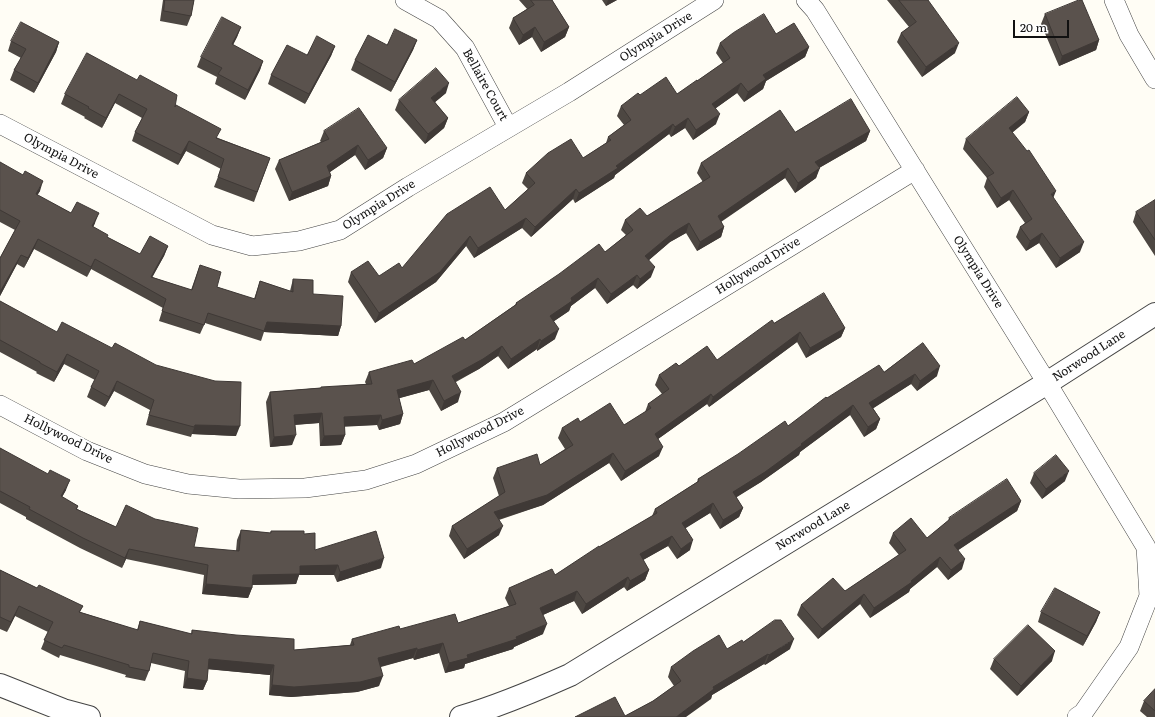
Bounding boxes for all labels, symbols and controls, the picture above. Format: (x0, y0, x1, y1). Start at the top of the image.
street label: Olympia Drive (617, 9, 695, 65)
scale bar (1015, 12, 1071, 38)
text: 20 m (1020, 18, 1047, 36)
street label: Bellaire Court (459, 46, 511, 124)
street label: Olympia Drive (21, 130, 101, 182)
street label: Olympia Drive (340, 177, 418, 233)
street label: Olympia Drive (950, 233, 1006, 311)
street label: Hollywood Drive (713, 234, 803, 298)
street label: Norwood Lane (1050, 327, 1128, 385)
street label: Hollywood Drive (434, 404, 526, 460)
street label: Hollywood Drive (21, 411, 115, 467)
street label: Norwood Lane (773, 498, 853, 554)

